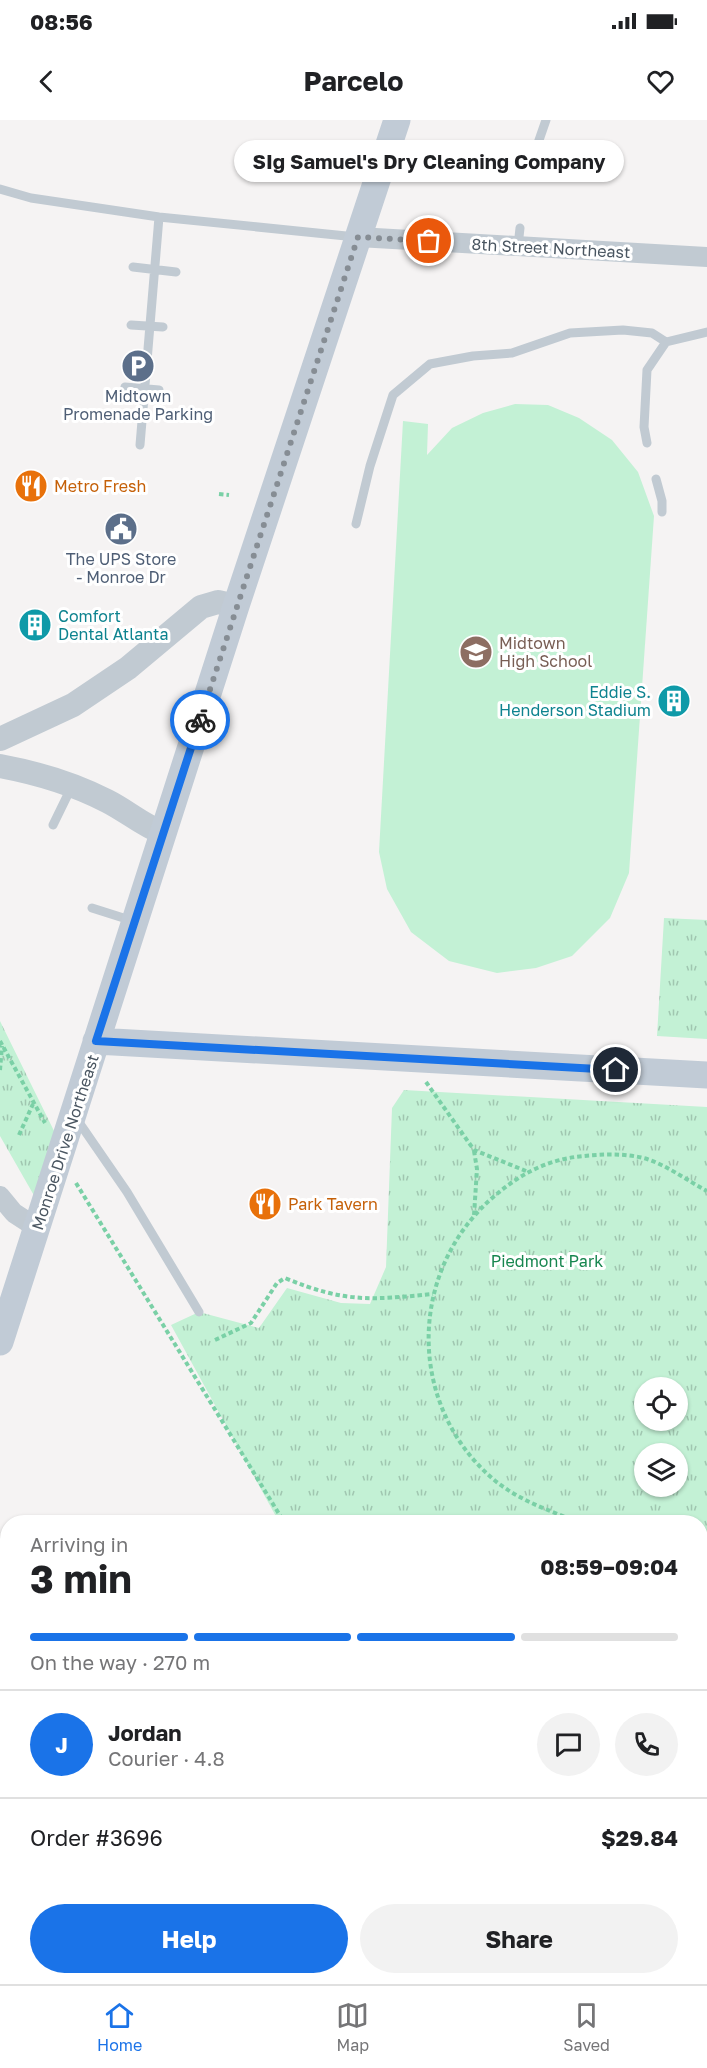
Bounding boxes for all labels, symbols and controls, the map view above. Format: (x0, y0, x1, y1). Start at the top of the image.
text: 08:56 (30, 8, 93, 35)
icon: back (30, 65, 63, 98)
text: Parcelo (303, 65, 404, 97)
icon: heart (644, 65, 677, 98)
callout: SIg Samuel's Dry Cleaning Company (234, 139, 624, 181)
text: SIg Samuel's Dry Cleaning Company (253, 149, 605, 173)
pin (403, 215, 454, 266)
icon: bag (412, 224, 445, 257)
street label: 8th Street Northeast (471, 234, 631, 262)
parking icon: Midtown Promenade Parking (120, 348, 156, 384)
place label: Midtown Promenade Parking (63, 386, 213, 424)
restaurant icon: Metro Fresh (13, 468, 49, 504)
place label: Metro Fresh (54, 476, 146, 496)
public building icon: The UPS Store - Monroe Dr (103, 511, 139, 547)
place label: The UPS Store - Monroe Dr (66, 549, 176, 587)
place label: Comfort Dental Atlanta (58, 606, 168, 644)
building icon: Comfort Dental Atlanta (17, 607, 53, 643)
place label: Midtown High School (499, 633, 592, 671)
school or university icon: Midtown High School (458, 634, 494, 670)
place label: Eddie S. Henderson Stadium (499, 682, 651, 720)
building icon: Eddie S. Henderson Stadium (656, 683, 692, 719)
courier (170, 690, 230, 750)
icon: bike (184, 704, 217, 737)
pin (590, 1044, 641, 1095)
street label: Monroe Drive Northeast (27, 1052, 103, 1232)
icon: home (599, 1053, 632, 1086)
restaurant icon: Park Tavern (247, 1186, 283, 1222)
place label: Park Tavern (288, 1194, 378, 1214)
park label: Piedmont Park (491, 1251, 603, 1271)
map controls (634, 1377, 688, 1497)
button: locate (634, 1377, 688, 1431)
button: layers (634, 1443, 688, 1497)
text: Arriving in (30, 1532, 128, 1556)
text: 08:59–09:04 (540, 1553, 678, 1580)
text: 3 min (30, 1555, 132, 1602)
text: On the way · 270 m (30, 1650, 210, 1674)
button: chat (537, 1713, 600, 1776)
button: phone (615, 1713, 678, 1776)
text: Jordan (108, 1719, 182, 1746)
text: J (55, 1731, 68, 1758)
text: Courier · 4.8 (108, 1746, 225, 1770)
text: Order #3696 (30, 1824, 163, 1851)
text: $29.84 (601, 1824, 678, 1851)
button: Help (30, 1904, 348, 1973)
button: Share (360, 1904, 678, 1973)
tab: Home (97, 1999, 142, 2055)
tab: Map (336, 1999, 369, 2055)
tab: Saved (563, 1999, 610, 2055)

